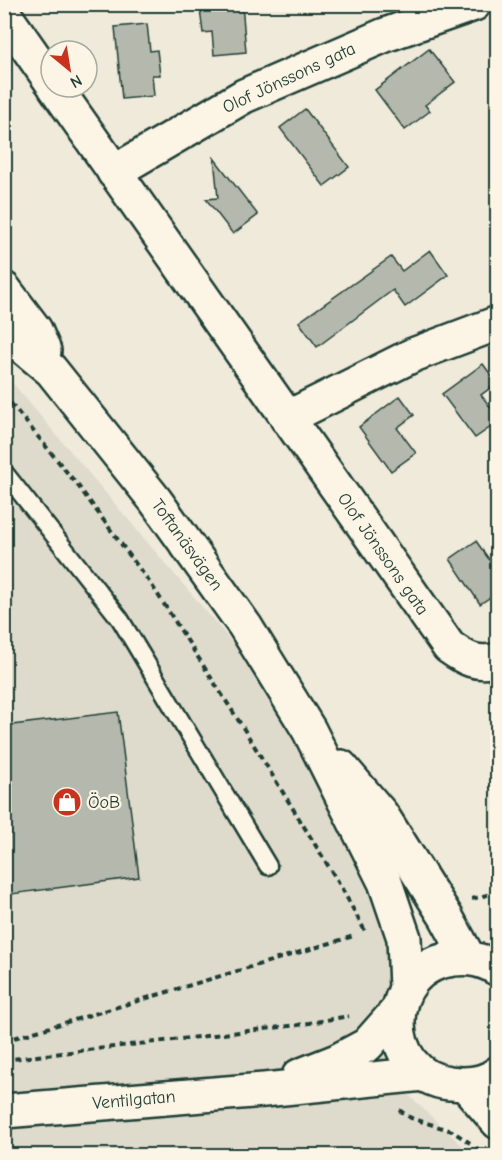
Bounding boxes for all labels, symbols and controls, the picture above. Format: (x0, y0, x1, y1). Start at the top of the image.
street label: Olof Jönssons gata (219, 38, 359, 118)
north arrow (39, 39, 99, 99)
text: N (67, 71, 85, 92)
street label: Olof Jönssons gata (333, 489, 433, 619)
street label: Toftanäsvägen (147, 495, 227, 595)
shop icon: ÖoB (51, 786, 83, 818)
place label: ÖoB (88, 792, 120, 813)
street label: Ventilgatan (92, 1086, 176, 1114)

